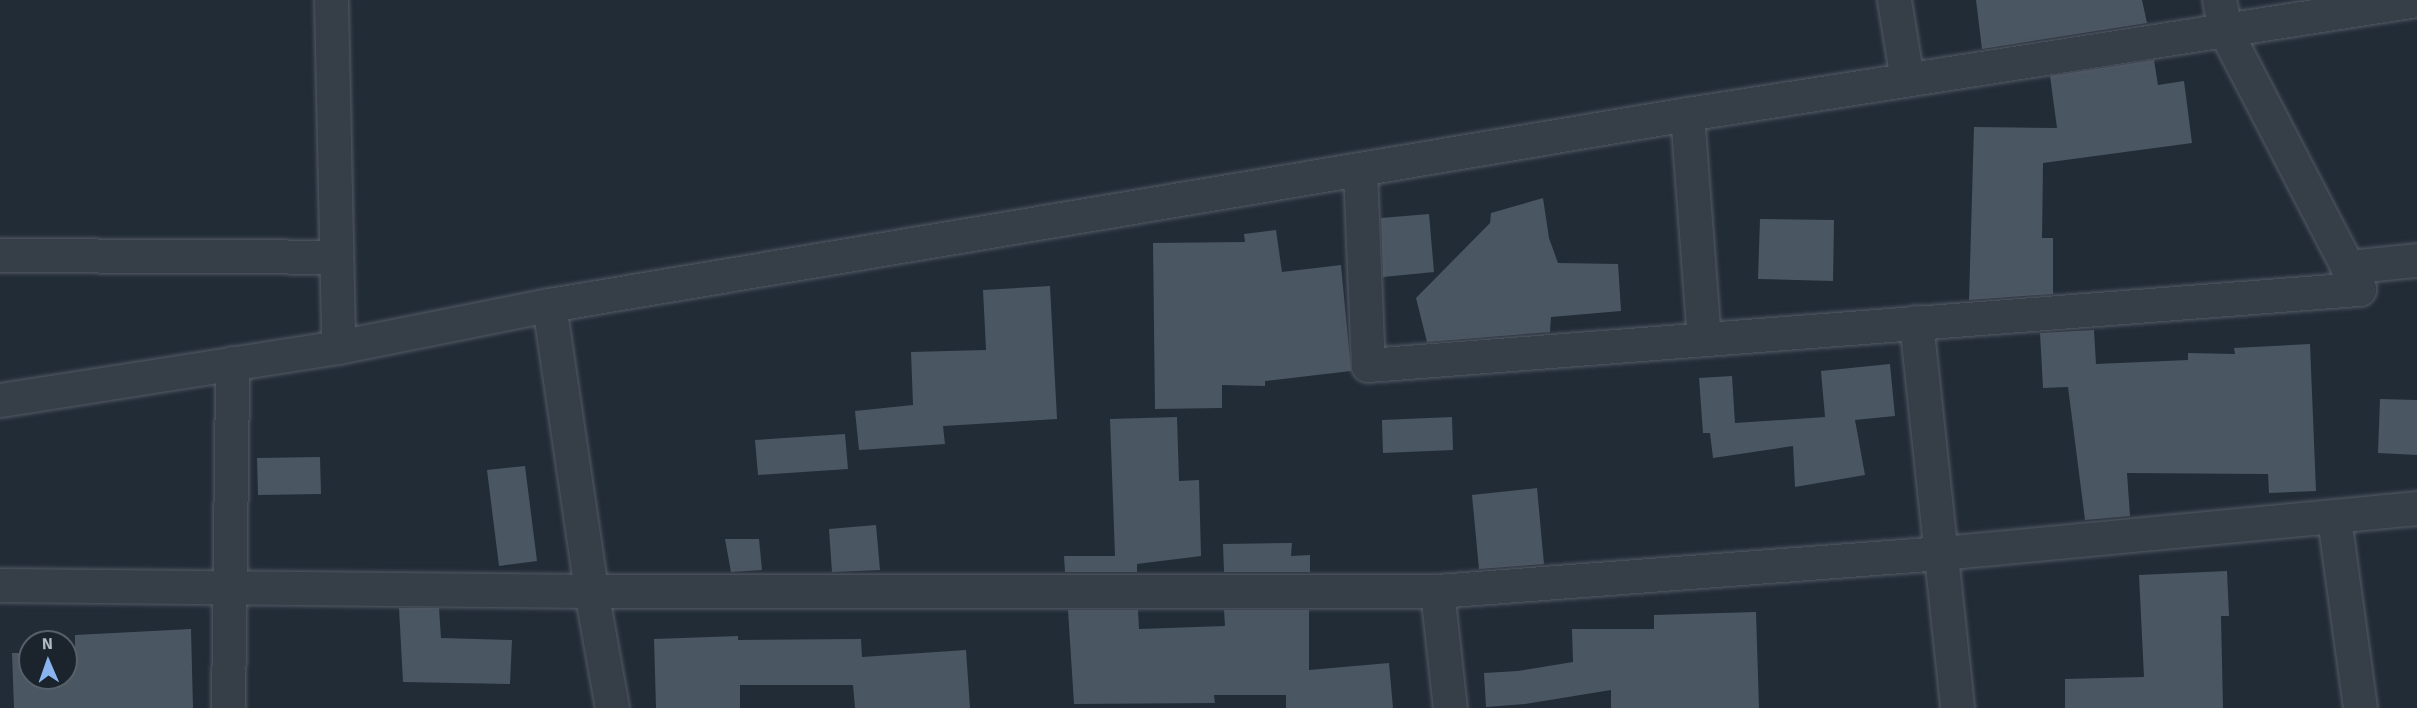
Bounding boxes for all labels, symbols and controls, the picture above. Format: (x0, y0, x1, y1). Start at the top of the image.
north arrow (18, 630, 78, 690)
text: N (42, 634, 53, 654)

